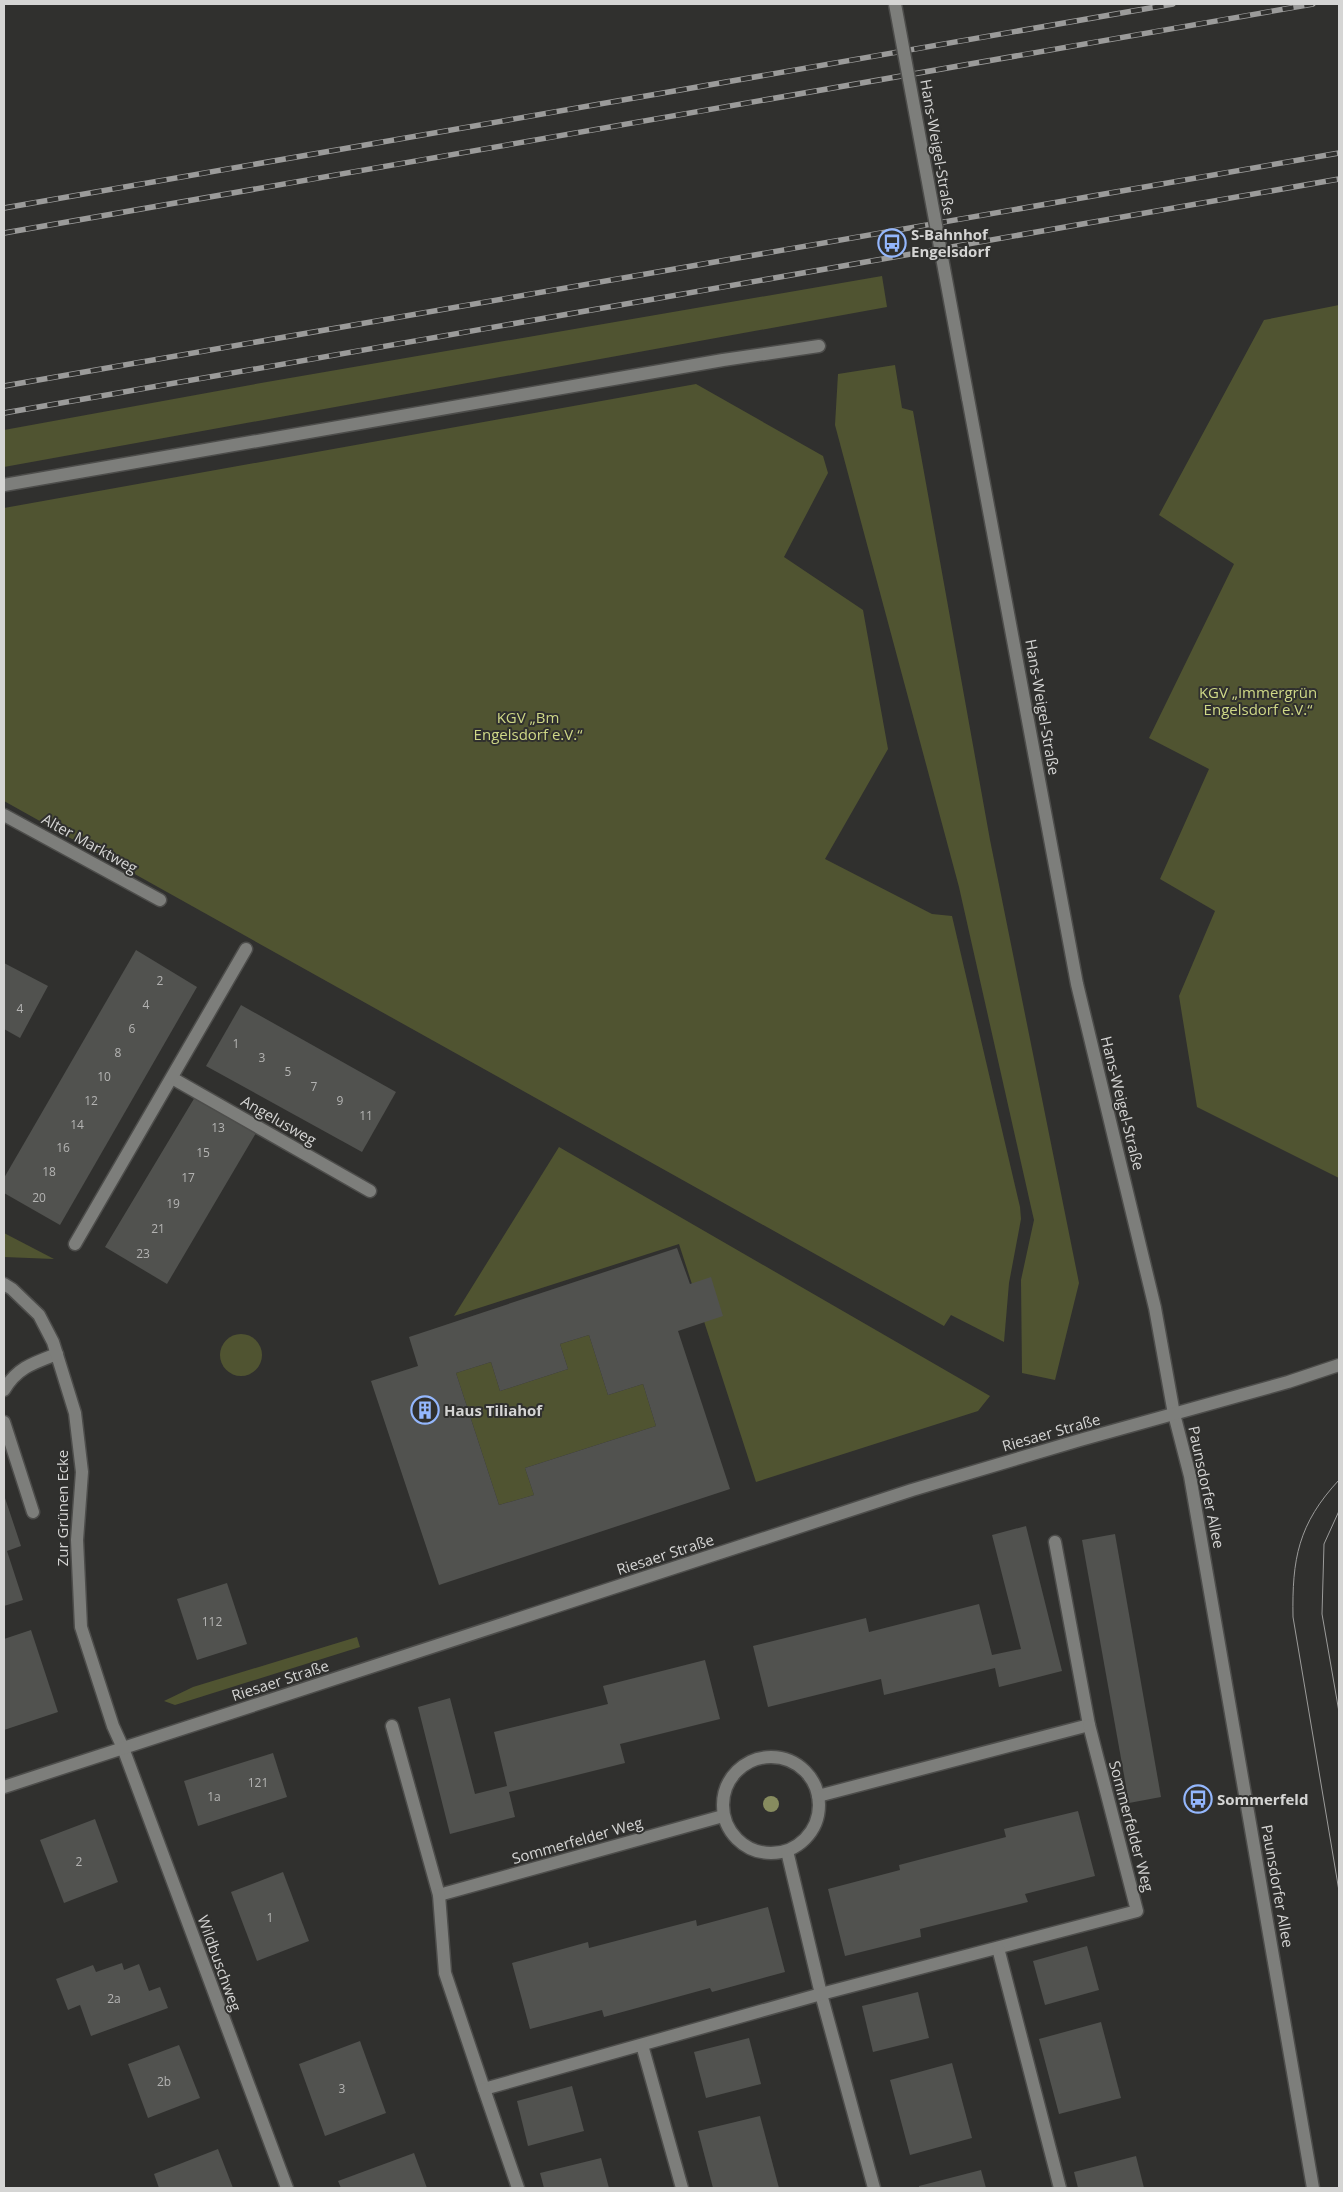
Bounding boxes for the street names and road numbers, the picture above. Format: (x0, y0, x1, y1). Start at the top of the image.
street label: Hans-Weigel-Straße (916, 78, 960, 216)
street label: Hans-Weigel-Straße (1021, 638, 1065, 776)
street label: Alter Marktweg (39, 808, 141, 878)
street label: Hans-Weigel-Straße (1097, 1034, 1149, 1172)
street label: Angelusweg (238, 1090, 320, 1150)
street label: Riesaer Straße (1000, 1408, 1102, 1456)
street label: Paunsdorfer Allee (1184, 1424, 1230, 1550)
street label: Zur Grünen Ecke (52, 1450, 72, 1566)
street label: Riesaer Straße (614, 1529, 716, 1579)
street label: Riesaer Straße (229, 1655, 331, 1705)
street label: Sommerfelder Weg (1105, 1758, 1159, 1894)
street label: Sommerfelder Weg (509, 1812, 645, 1868)
street label: Paunsdorfer Allee (1257, 1823, 1299, 1949)
street label: Wildbuschweg (193, 1912, 247, 2014)

